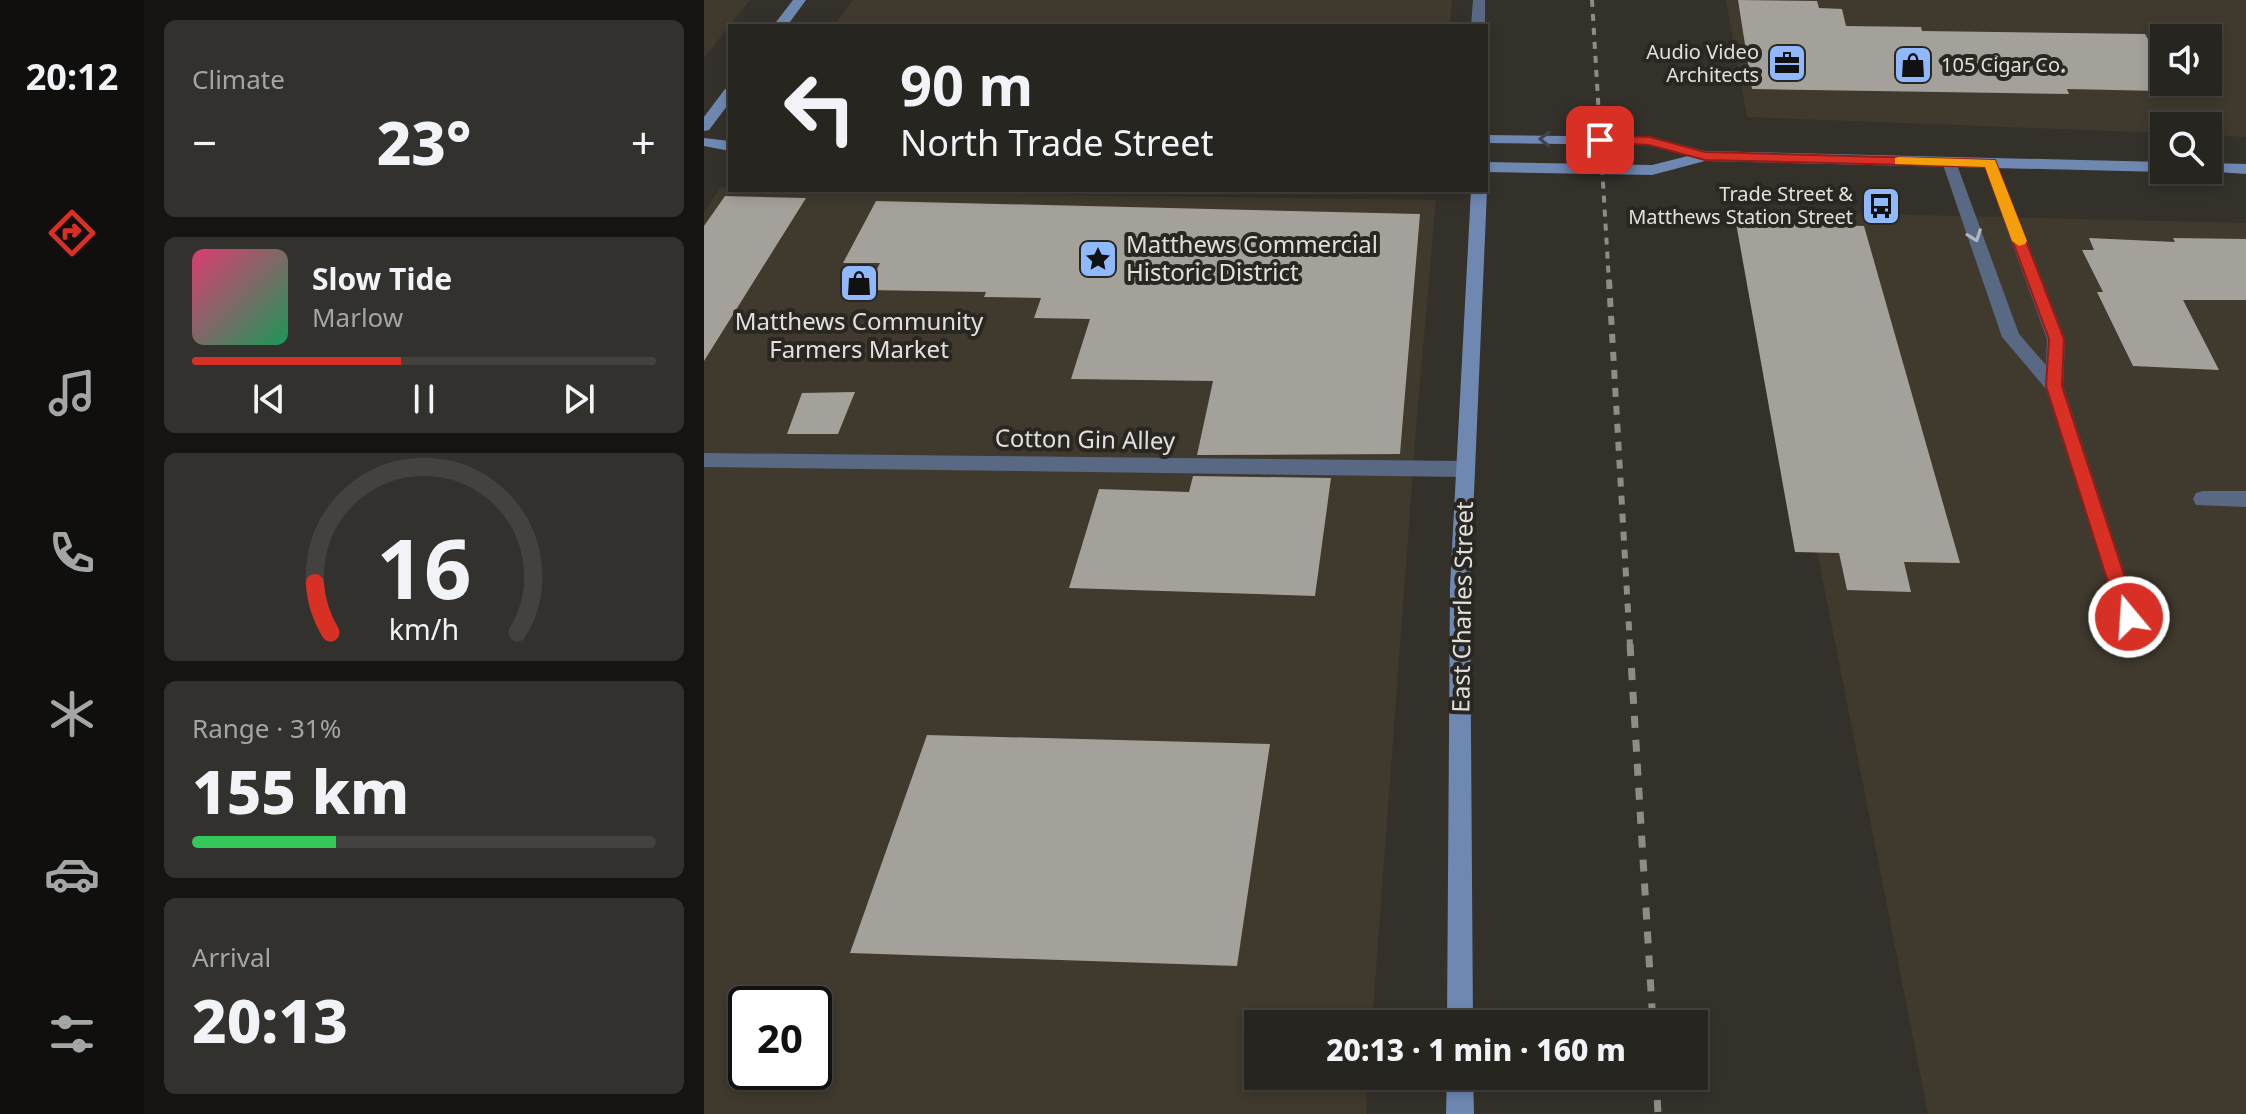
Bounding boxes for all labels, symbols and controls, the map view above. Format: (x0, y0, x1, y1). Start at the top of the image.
map controls (2150, 24, 2222, 184)
button: sound (2150, 24, 2222, 96)
place label: Audio Video Architects (1646, 38, 1759, 88)
office icon: Audio Video Architects (1766, 42, 1808, 84)
shop icon: 105 Cigar Co. (1892, 44, 1934, 86)
text: 90 m (900, 46, 1033, 122)
place label: 105 Cigar Co. (1941, 51, 2065, 78)
text: 20:12 (26, 52, 118, 101)
icon: left (768, 56, 872, 160)
text: Climate (192, 61, 285, 97)
text: 23° (377, 101, 471, 183)
pin (1566, 106, 1634, 174)
text: − (192, 112, 217, 172)
text: + (631, 112, 656, 172)
button: search (2150, 112, 2222, 184)
text: North Trade Street (900, 118, 1214, 167)
icon: arrive (1578, 118, 1622, 162)
one-way arrow (1538, 130, 1551, 148)
place label: Trade Street & Matthews Station Street (1628, 180, 1853, 230)
bus stop icon: Trade Street & Matthews Station Street (1860, 185, 1902, 227)
icon: directions (44, 205, 100, 261)
place label: Matthews Commercial Historic District (1126, 227, 1378, 288)
one-way arrow (1965, 228, 1982, 242)
place icon: Matthews Commercial Historic District (1077, 238, 1119, 280)
text: Slow Tide (312, 258, 452, 299)
shop icon: Matthews Community Farmers Market (838, 262, 880, 304)
text: Marlow (312, 299, 403, 335)
place label: Matthews Community Farmers Market (735, 304, 984, 365)
icon: music (44, 365, 100, 421)
icon: previous (247, 377, 291, 421)
icon: pause (402, 377, 446, 421)
icon: next (557, 377, 601, 421)
street label: Cotton Gin Alley (995, 420, 1176, 457)
street label: East Charles Street (1443, 501, 1480, 713)
text: 16 (376, 510, 472, 623)
icon: phone (44, 525, 100, 581)
position arrow (2087, 575, 2171, 659)
text: km/h (389, 609, 459, 648)
icon: climate (44, 686, 100, 742)
text: Range · 31% (192, 710, 341, 746)
text: 155 km (192, 750, 409, 832)
icon: car (44, 846, 100, 902)
text: Arrival (192, 939, 271, 975)
text: 20:13 (192, 979, 348, 1061)
speed limit sign: 20 (728, 986, 832, 1090)
icon: filters (44, 1006, 100, 1062)
text: 20:13 · 1 min · 160 m (1326, 1029, 1626, 1070)

